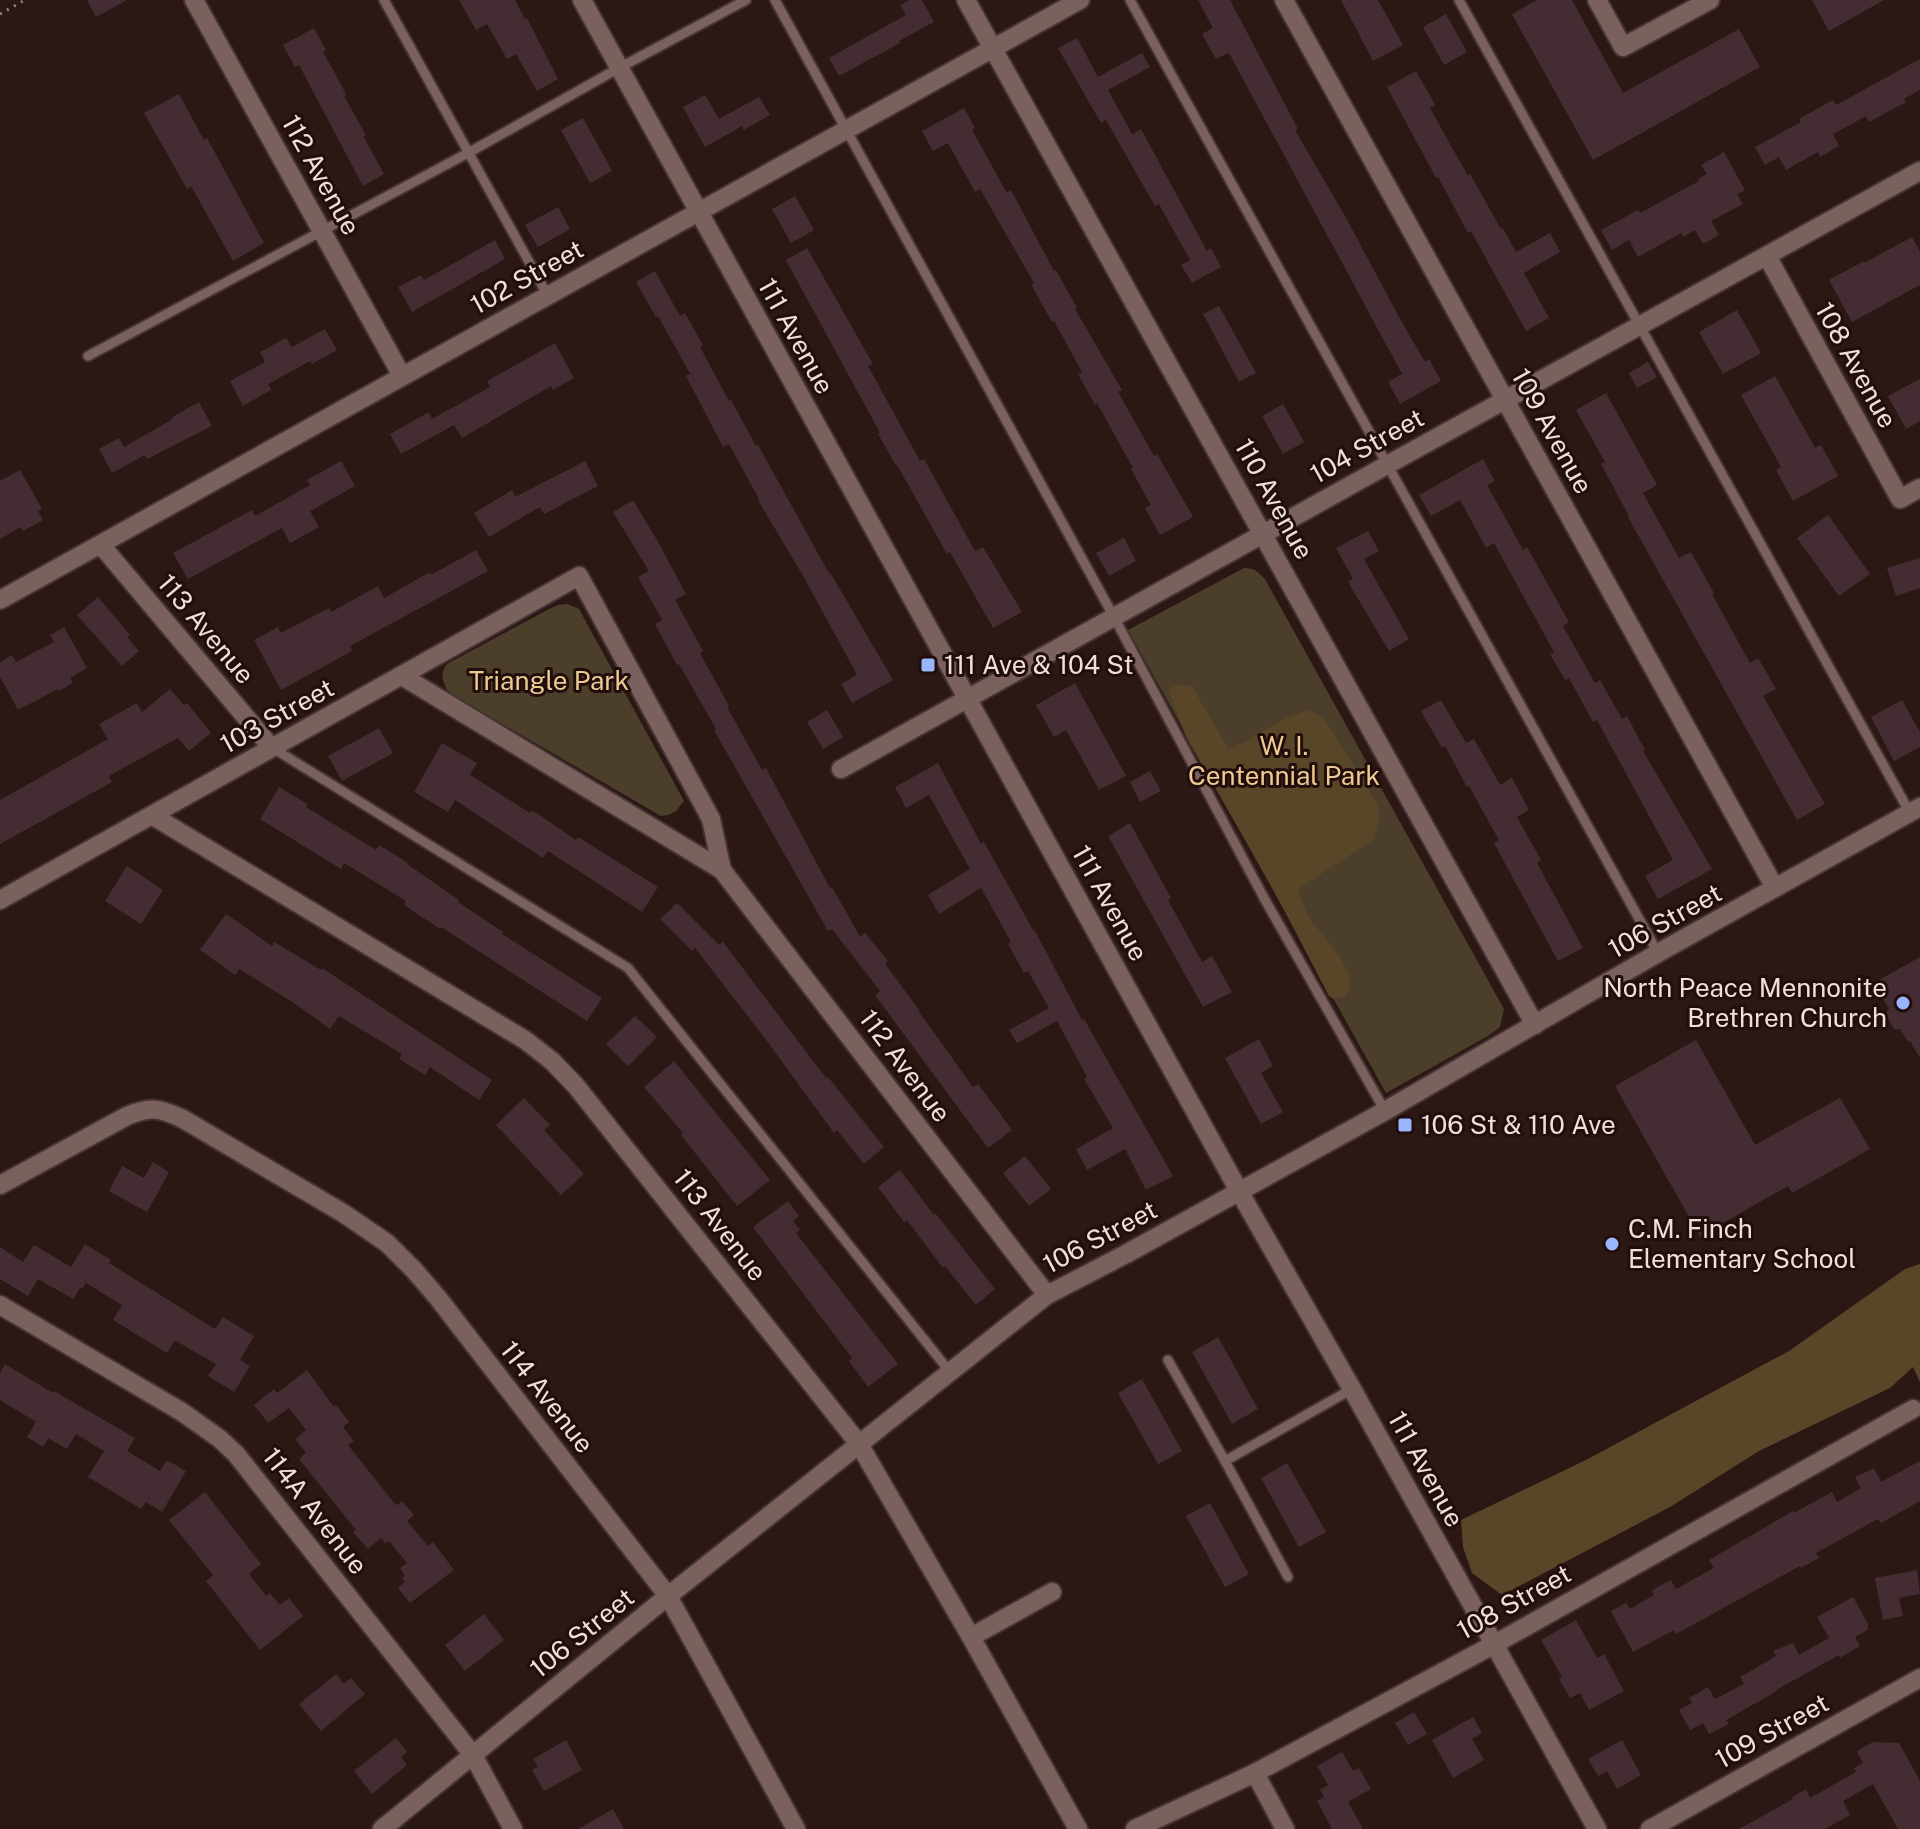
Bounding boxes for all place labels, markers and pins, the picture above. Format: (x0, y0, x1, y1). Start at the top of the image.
place label: 111 Ave & 104 St (944, 649, 1134, 680)
marker: 111 Ave & 104 St (919, 656, 937, 674)
place label: North Peace Mennonite Brethren Church (1603, 972, 1887, 1033)
marker: North Peace Mennonite Brethren Church (1894, 994, 1912, 1012)
place label: 106 St & 110 Ave (1421, 1109, 1616, 1140)
marker: 106 St & 110 Ave (1396, 1116, 1414, 1134)
place label: C.M. Finch Elementary School (1628, 1213, 1856, 1274)
marker: C.M. Finch Elementary School (1603, 1235, 1621, 1253)

